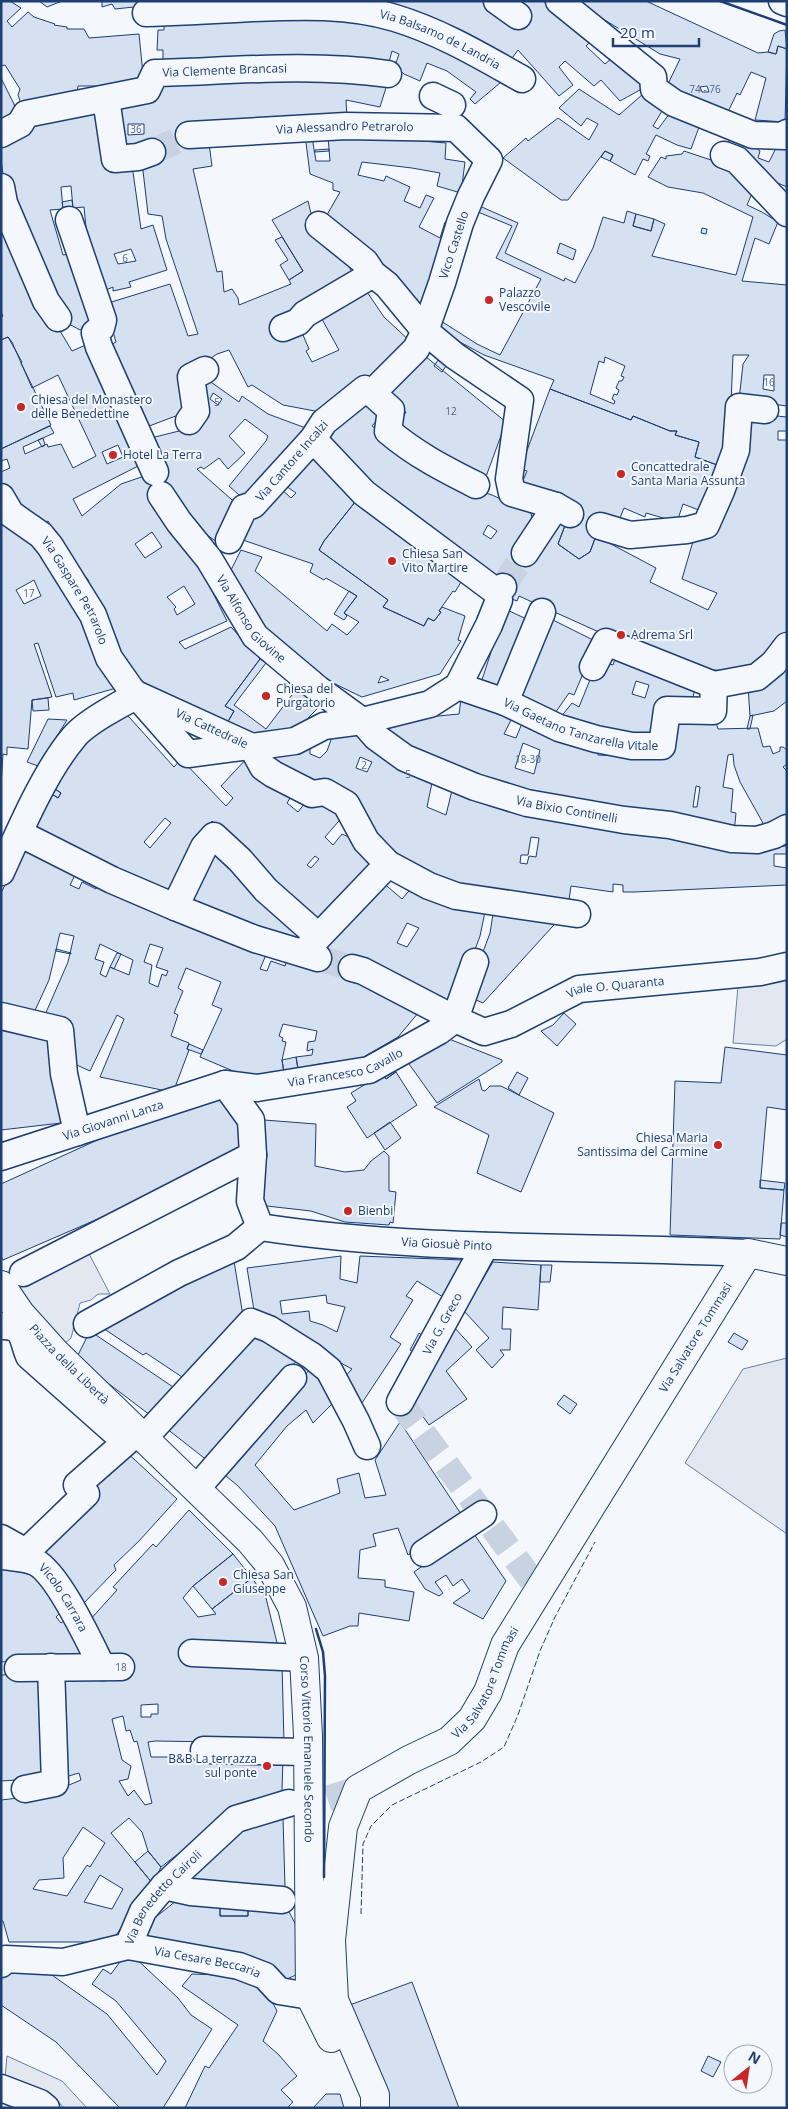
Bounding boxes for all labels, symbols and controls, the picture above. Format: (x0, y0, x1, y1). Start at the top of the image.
street label: Via Balsamo de Landria (378, 5, 504, 73)
scale bar (613, 15, 699, 47)
text: 20 m (620, 22, 655, 42)
street label: Via Clemente Brancasi (162, 59, 287, 81)
house number: 74 - 76 (689, 82, 721, 96)
street label: Via Alessandro Petrarolo (276, 117, 414, 138)
house number: 36 (130, 122, 142, 136)
street label: Vico Castello (435, 209, 473, 281)
house number: 6 (122, 251, 128, 265)
place label: Palazzo Vescovile (499, 284, 551, 315)
marker: Palazzo Vescovile (483, 294, 495, 306)
house number: 16 (763, 375, 775, 389)
place label: Chiesa del Monastero delle Benedettine (31, 391, 152, 422)
house number: 5 (214, 395, 220, 409)
marker: Chiesa del Monastero delle Benedettine (15, 401, 27, 413)
house number: 12 (445, 404, 457, 418)
street label: Via Cantore Incalzi (252, 416, 332, 505)
place label: Hotel La Terra (123, 446, 202, 463)
marker: Hotel La Terra (107, 449, 119, 461)
place label: Concattedrale Santa Maria Assunta (631, 458, 746, 489)
marker: Concattedrale Santa Maria Assunta (615, 468, 627, 480)
street label: Via Gaspare Petrarolo (38, 533, 112, 647)
place label: Chiesa San Vito Martire (402, 545, 468, 576)
marker: Chiesa San Vito Martire (386, 555, 398, 567)
street label: Via Alfonso Giovine (212, 572, 290, 667)
house number: 17 (23, 586, 35, 600)
place label: Adrema Srl (631, 626, 693, 643)
marker: Adrema Srl (615, 629, 627, 641)
place label: Chiesa del Purgatorio (276, 680, 335, 711)
marker: Chiesa del Purgatorio (260, 690, 272, 702)
street label: Via Gaetano Tanzarella Vitale (501, 694, 658, 754)
street label: Via Cattedrale (173, 704, 251, 752)
house number: 18-30 (515, 752, 541, 766)
house number: 2 (361, 758, 367, 772)
house number: 5 (405, 767, 411, 781)
street label: Via Bixio Continelli (514, 791, 619, 827)
street label: Viale O. Quaranta (563, 972, 665, 1002)
street label: Via Francesco Cavallo (287, 1044, 406, 1091)
street label: Via Giovanni Lanza (60, 1096, 166, 1144)
place label: Chiesa Maria Santissima del Carmine (577, 1129, 708, 1160)
marker: Chiesa Maria Santissima del Carmine (712, 1139, 724, 1151)
place label: Bienbi (358, 1202, 393, 1219)
marker: Bienbi (342, 1205, 354, 1217)
street label: Via Giosuè Pinto (401, 1233, 492, 1254)
street label: Via Salvatore Tommasi (655, 1279, 736, 1396)
street label: Via G. Greco (418, 1290, 466, 1358)
street label: Piazza della Libertà (26, 1320, 113, 1408)
street label: Vicolo Carrara (35, 1559, 92, 1635)
place label: Chiesa San Giuseppe (233, 1566, 294, 1597)
marker: Chiesa San Giuseppe (217, 1576, 229, 1588)
street label: Via Salvatore Tommasi (448, 1623, 522, 1742)
street label: Corso Vittorio Emanuele Secondo (296, 1655, 318, 1843)
house number: 18 (115, 1660, 127, 1674)
place label: B&B La terrazza sul ponte (168, 1750, 257, 1781)
marker: B&B La terrazza sul ponte (261, 1760, 273, 1772)
street label: Via Benedetto Cairoli (121, 1846, 205, 1947)
street label: Via Cesare Beccaria (153, 1942, 263, 1982)
north arrow (723, 2044, 773, 2094)
text: N (745, 2046, 764, 2068)

